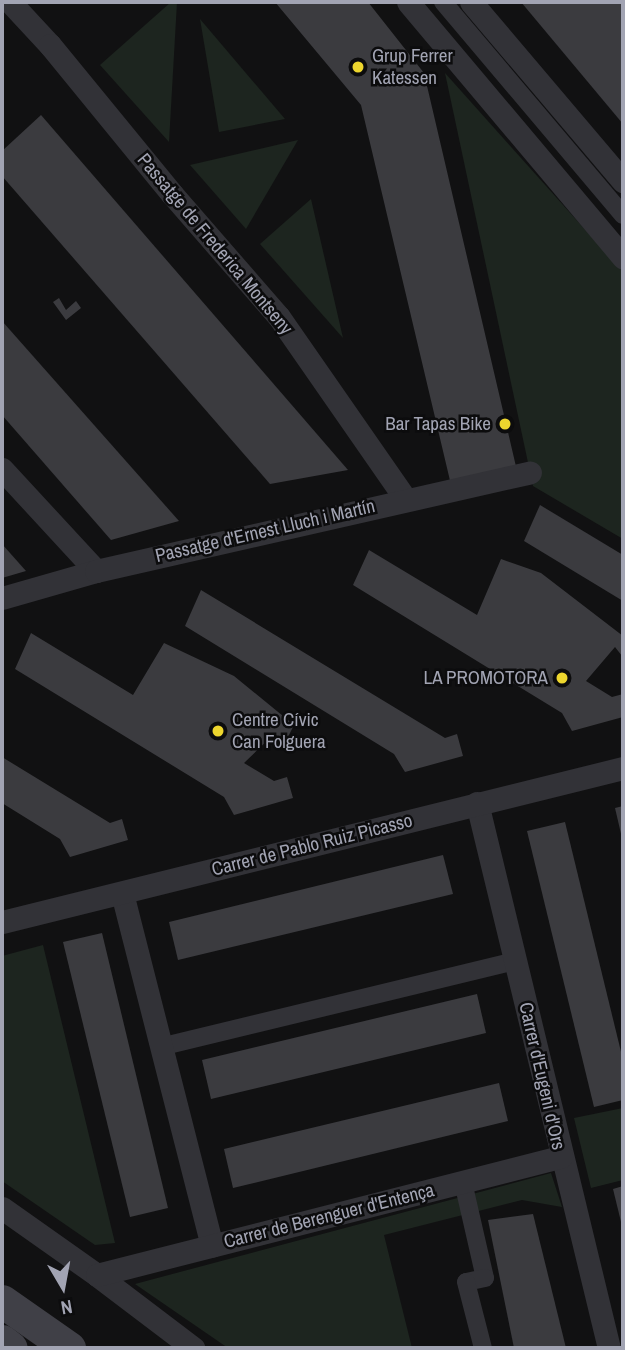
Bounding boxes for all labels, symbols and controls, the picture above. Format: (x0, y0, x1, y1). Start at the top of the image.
place label: Grup Ferrer Katessen (372, 45, 453, 89)
marker: Grup Ferrer Katessen (350, 59, 366, 75)
street label: Passatge de Frederica Montseny (133, 149, 297, 339)
place label: Bar Tapas Bike (385, 413, 491, 435)
marker: Bar Tapas Bike (497, 416, 513, 432)
street label: Passatge d'Ernest Lluch i Martín (153, 495, 377, 567)
place label: LA PROMOTORA (423, 667, 548, 689)
marker: LA PROMOTORA (554, 670, 570, 686)
place label: Centre Cívic Can Folguera (232, 709, 326, 753)
marker: Centre Cívic Can Folguera (210, 723, 226, 739)
street label: Carrer de Pablo Ruiz Picasso (209, 809, 415, 881)
street label: Carrer d'Eugeni d'Ors (514, 1000, 570, 1152)
street label: Carrer de Berenguer d'Entença (221, 1179, 437, 1253)
north arrow (28, 1252, 98, 1322)
text: N (59, 1294, 74, 1321)

